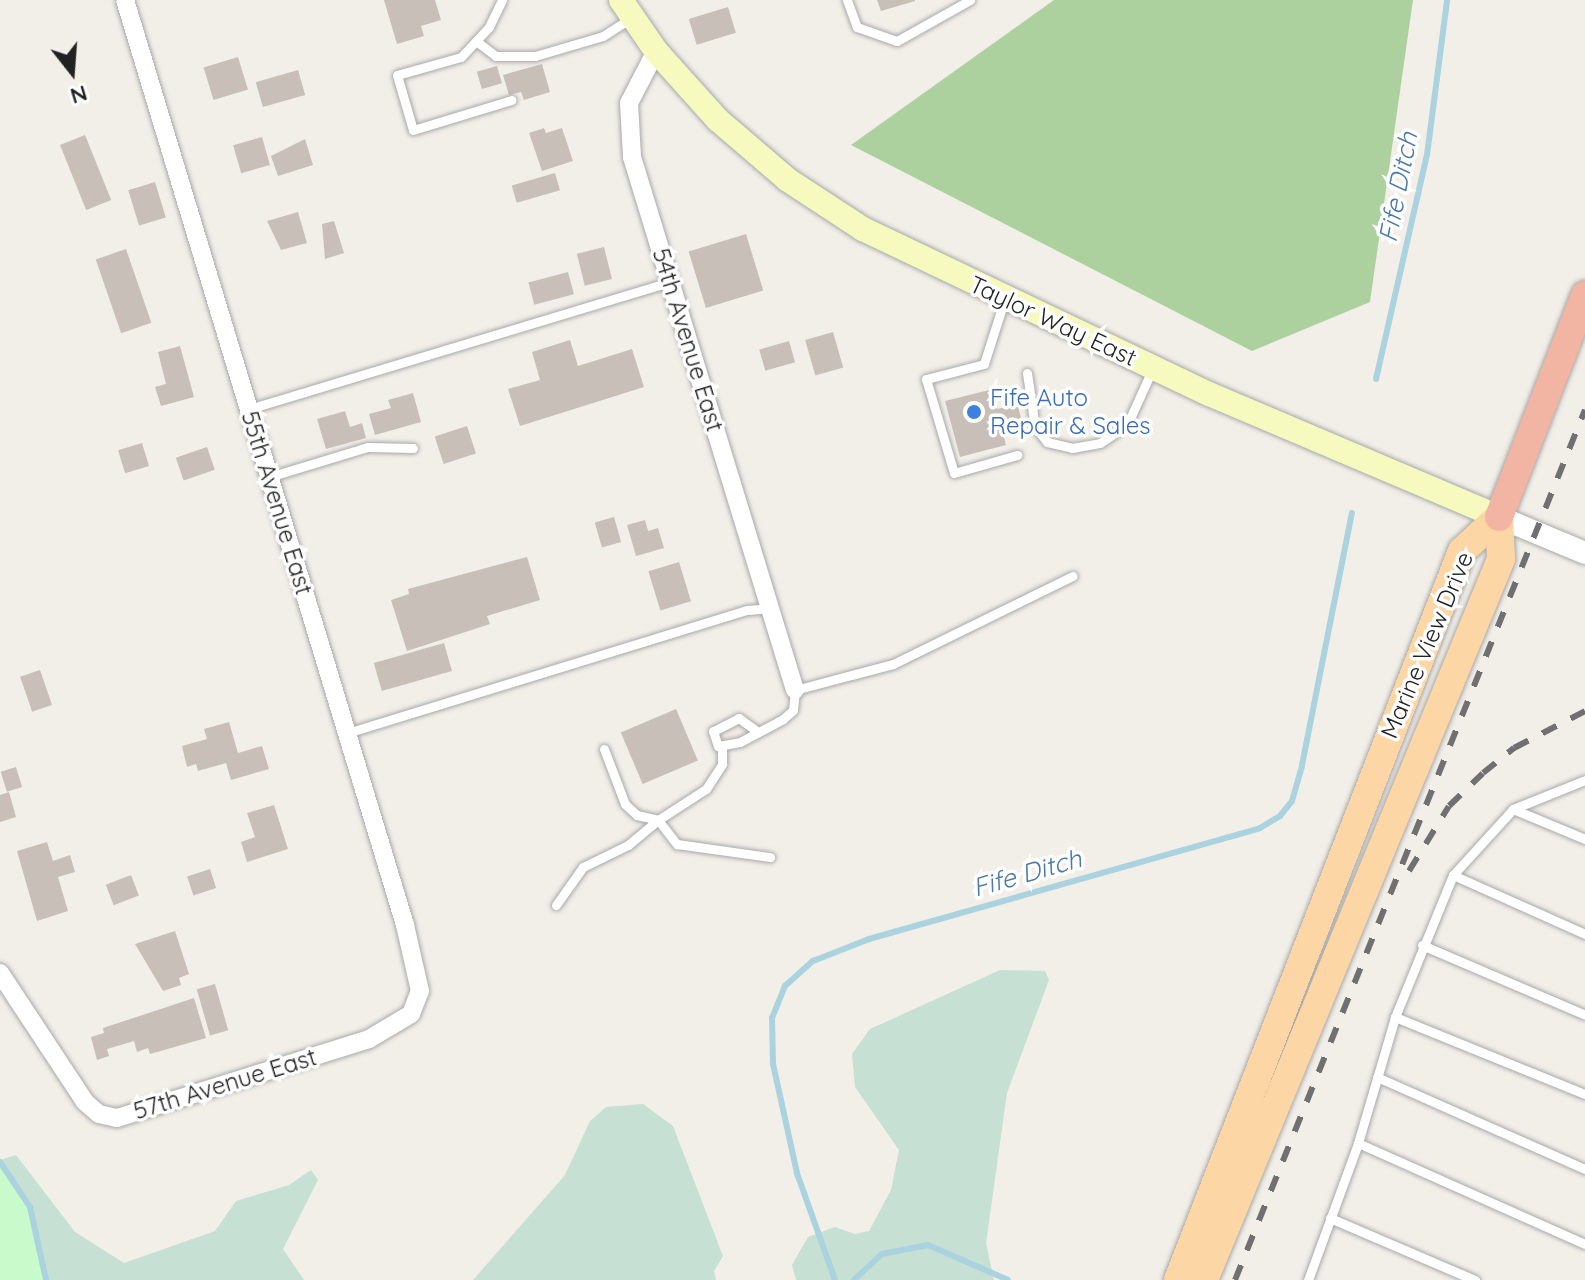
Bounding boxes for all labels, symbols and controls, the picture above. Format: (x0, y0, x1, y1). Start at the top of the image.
north arrow (32, 32, 112, 112)
text: N (67, 79, 91, 111)
water label: Fife Ditch (1372, 129, 1424, 245)
street label: 54th Avenue East (646, 245, 730, 435)
street label: Taylor Way East (965, 270, 1141, 372)
place label: Fife Auto Repair & Sales (990, 384, 1151, 440)
marker: Fife Auto Repair & Sales (965, 403, 983, 421)
street label: 55th Avenue East (235, 408, 319, 598)
street label: Marine View Drive (1375, 547, 1479, 743)
water label: Fife Ditch (969, 843, 1085, 903)
street label: 57th Avenue East (130, 1042, 320, 1126)

